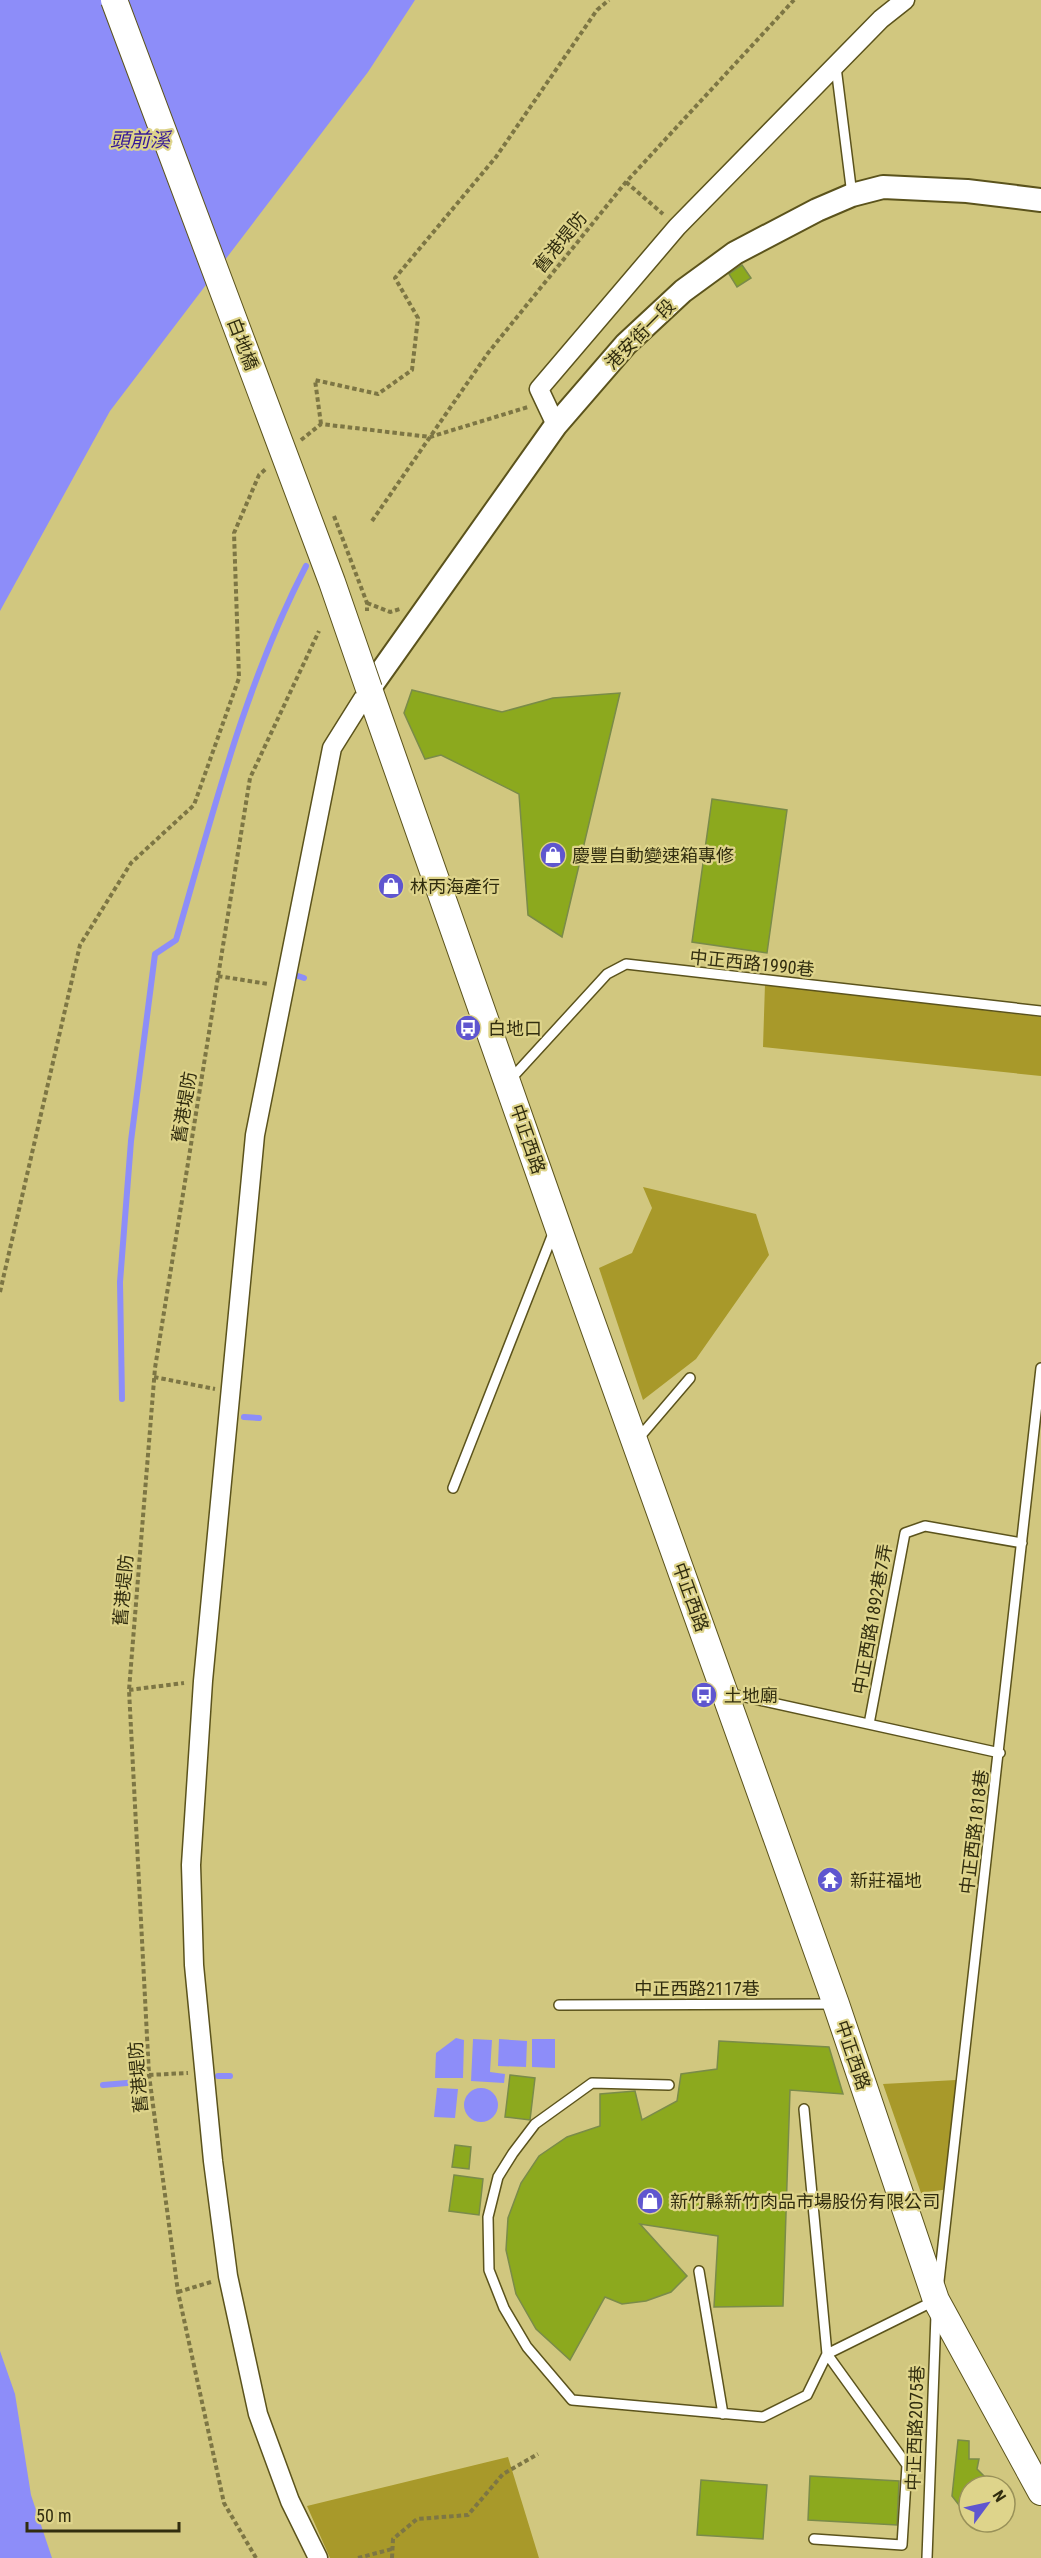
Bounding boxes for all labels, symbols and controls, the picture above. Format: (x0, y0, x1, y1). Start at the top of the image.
water label: 頭前溪 (110, 128, 173, 152)
street label: 舊港堤防 (529, 207, 591, 277)
street label: 港安街一段 (601, 295, 679, 373)
street label: 白地橋 (224, 315, 262, 373)
shop icon: 慶豐自動變速箱專修 (538, 840, 568, 870)
place label: 慶豐自動變速箱專修 (572, 845, 734, 866)
shop icon: 林丙海產行 (376, 871, 406, 901)
place label: 林丙海產行 (410, 876, 500, 897)
street label: 中正西路1990巷 (688, 946, 816, 980)
bus stop icon: 白地口 (453, 1013, 483, 1043)
place label: 白地口 (488, 1018, 542, 1039)
street label: 舊港堤防 (168, 1070, 200, 1144)
street label: 中正西路 (506, 1102, 550, 1176)
street label: 中正西路1892巷7弄 (848, 1542, 896, 1696)
street label: 舊港堤防 (109, 1553, 137, 1627)
street label: 中正西路 (669, 1560, 713, 1634)
bus stop icon: 土地廟 (689, 1680, 719, 1710)
place label: 土地廟 (724, 1685, 778, 1706)
street label: 中正西路1818巷 (956, 1768, 992, 1896)
temple icon: 新莊福地 (815, 1865, 845, 1895)
place label: 新莊福地 (850, 1870, 922, 1891)
street label: 中正西路2117巷 (634, 1978, 760, 1999)
street label: 中正西路 (831, 2018, 875, 2092)
street label: 舊港堤防 (124, 2040, 152, 2114)
shop icon: 新竹縣新竹肉品市場股份有限公司 (635, 2186, 665, 2216)
place label: 新竹縣新竹肉品市場股份有限公司 (670, 2191, 940, 2212)
street label: 中正西路2075巷 (902, 2365, 928, 2491)
north arrow (957, 2474, 1017, 2534)
text: N (989, 2487, 1010, 2505)
scale bar (27, 2495, 178, 2533)
text: 50 m (36, 2505, 71, 2526)

